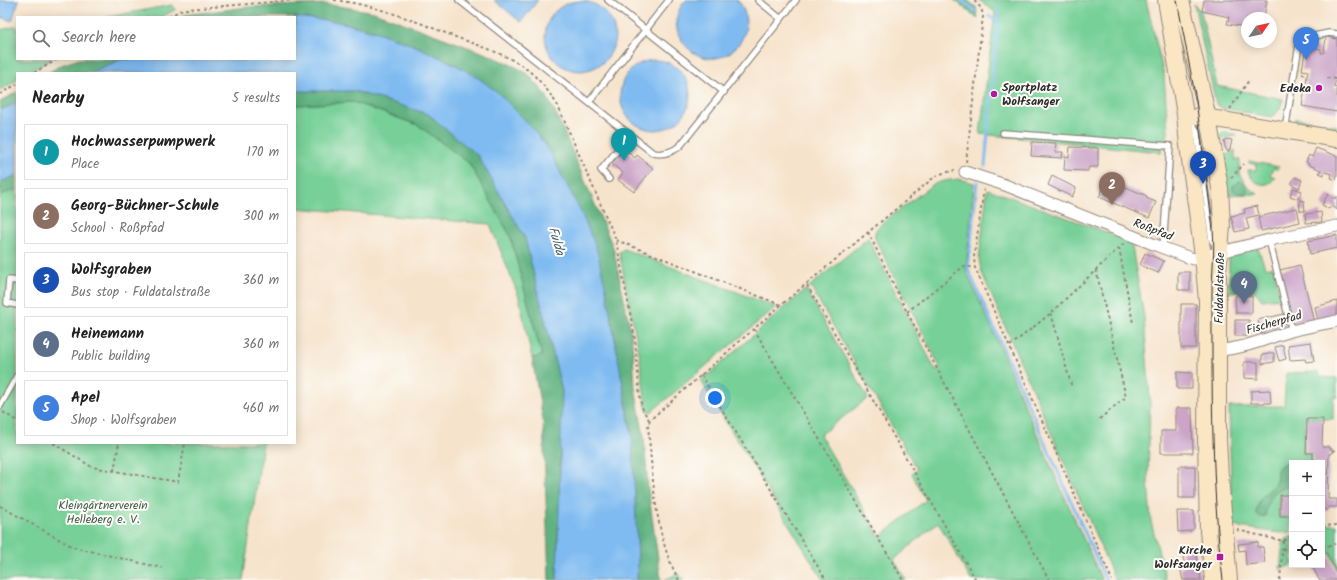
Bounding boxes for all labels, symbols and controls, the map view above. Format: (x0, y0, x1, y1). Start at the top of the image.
north arrow (1241, 12, 1277, 48)
search box (16, 16, 296, 60)
text: Search here (62, 26, 136, 50)
icon: search (30, 27, 52, 49)
pin: 5 (1293, 27, 1319, 60)
place label: Sportplatz Wolfsanger (1002, 78, 1060, 111)
place label: Edeka (1280, 79, 1311, 98)
marker: Edeka (1314, 83, 1324, 93)
text: Nearby (32, 85, 84, 112)
text: 5 results (232, 88, 280, 109)
marker: Sportplatz Wolfsanger (989, 89, 999, 99)
pin: 1 (611, 128, 637, 161)
text: Hochwasserpumpwerk (71, 130, 215, 154)
text: 1 (44, 142, 48, 163)
text: 170 m (247, 142, 279, 163)
pin: 3 (1190, 151, 1216, 184)
text: Place (71, 154, 99, 175)
pin: 2 (1099, 172, 1125, 205)
text: Georg-Büchner-Schule (71, 194, 219, 218)
text: 2 (42, 206, 50, 227)
text: 300 m (243, 206, 279, 227)
street label: Roßpfad (1130, 214, 1177, 247)
text: School · Roßpfad (71, 218, 164, 239)
water label: Fulda (542, 224, 570, 259)
street label: Fuldatalstraße (1210, 251, 1230, 324)
text: Wolfsgraben (71, 258, 152, 282)
text: 3 (42, 270, 50, 291)
text: 360 m (242, 270, 279, 291)
pin: 4 (1231, 271, 1257, 304)
text: Bus stop · Fuldatalstraße (71, 282, 210, 303)
street label: Fischerpfad (1244, 306, 1305, 340)
text: Heinemann (71, 322, 144, 346)
text: 4 (42, 334, 50, 355)
text: 360 m (242, 334, 279, 355)
text: Public building (71, 346, 150, 367)
text: Apel (71, 386, 100, 410)
your location (705, 388, 725, 408)
text: 5 (43, 398, 49, 419)
text: 460 m (243, 398, 279, 419)
text: Shop · Wolfsgraben (71, 410, 176, 431)
map controls (1289, 460, 1325, 568)
button: + (1289, 460, 1325, 496)
park label: Kleingärtnerverein Helleberg e. V. (58, 496, 148, 529)
button: − (1289, 496, 1325, 532)
button: locate (1289, 532, 1325, 568)
place label: Kirche Wolfsanger (1154, 541, 1213, 574)
marker: Kirche Wolfsanger (1215, 552, 1225, 562)

